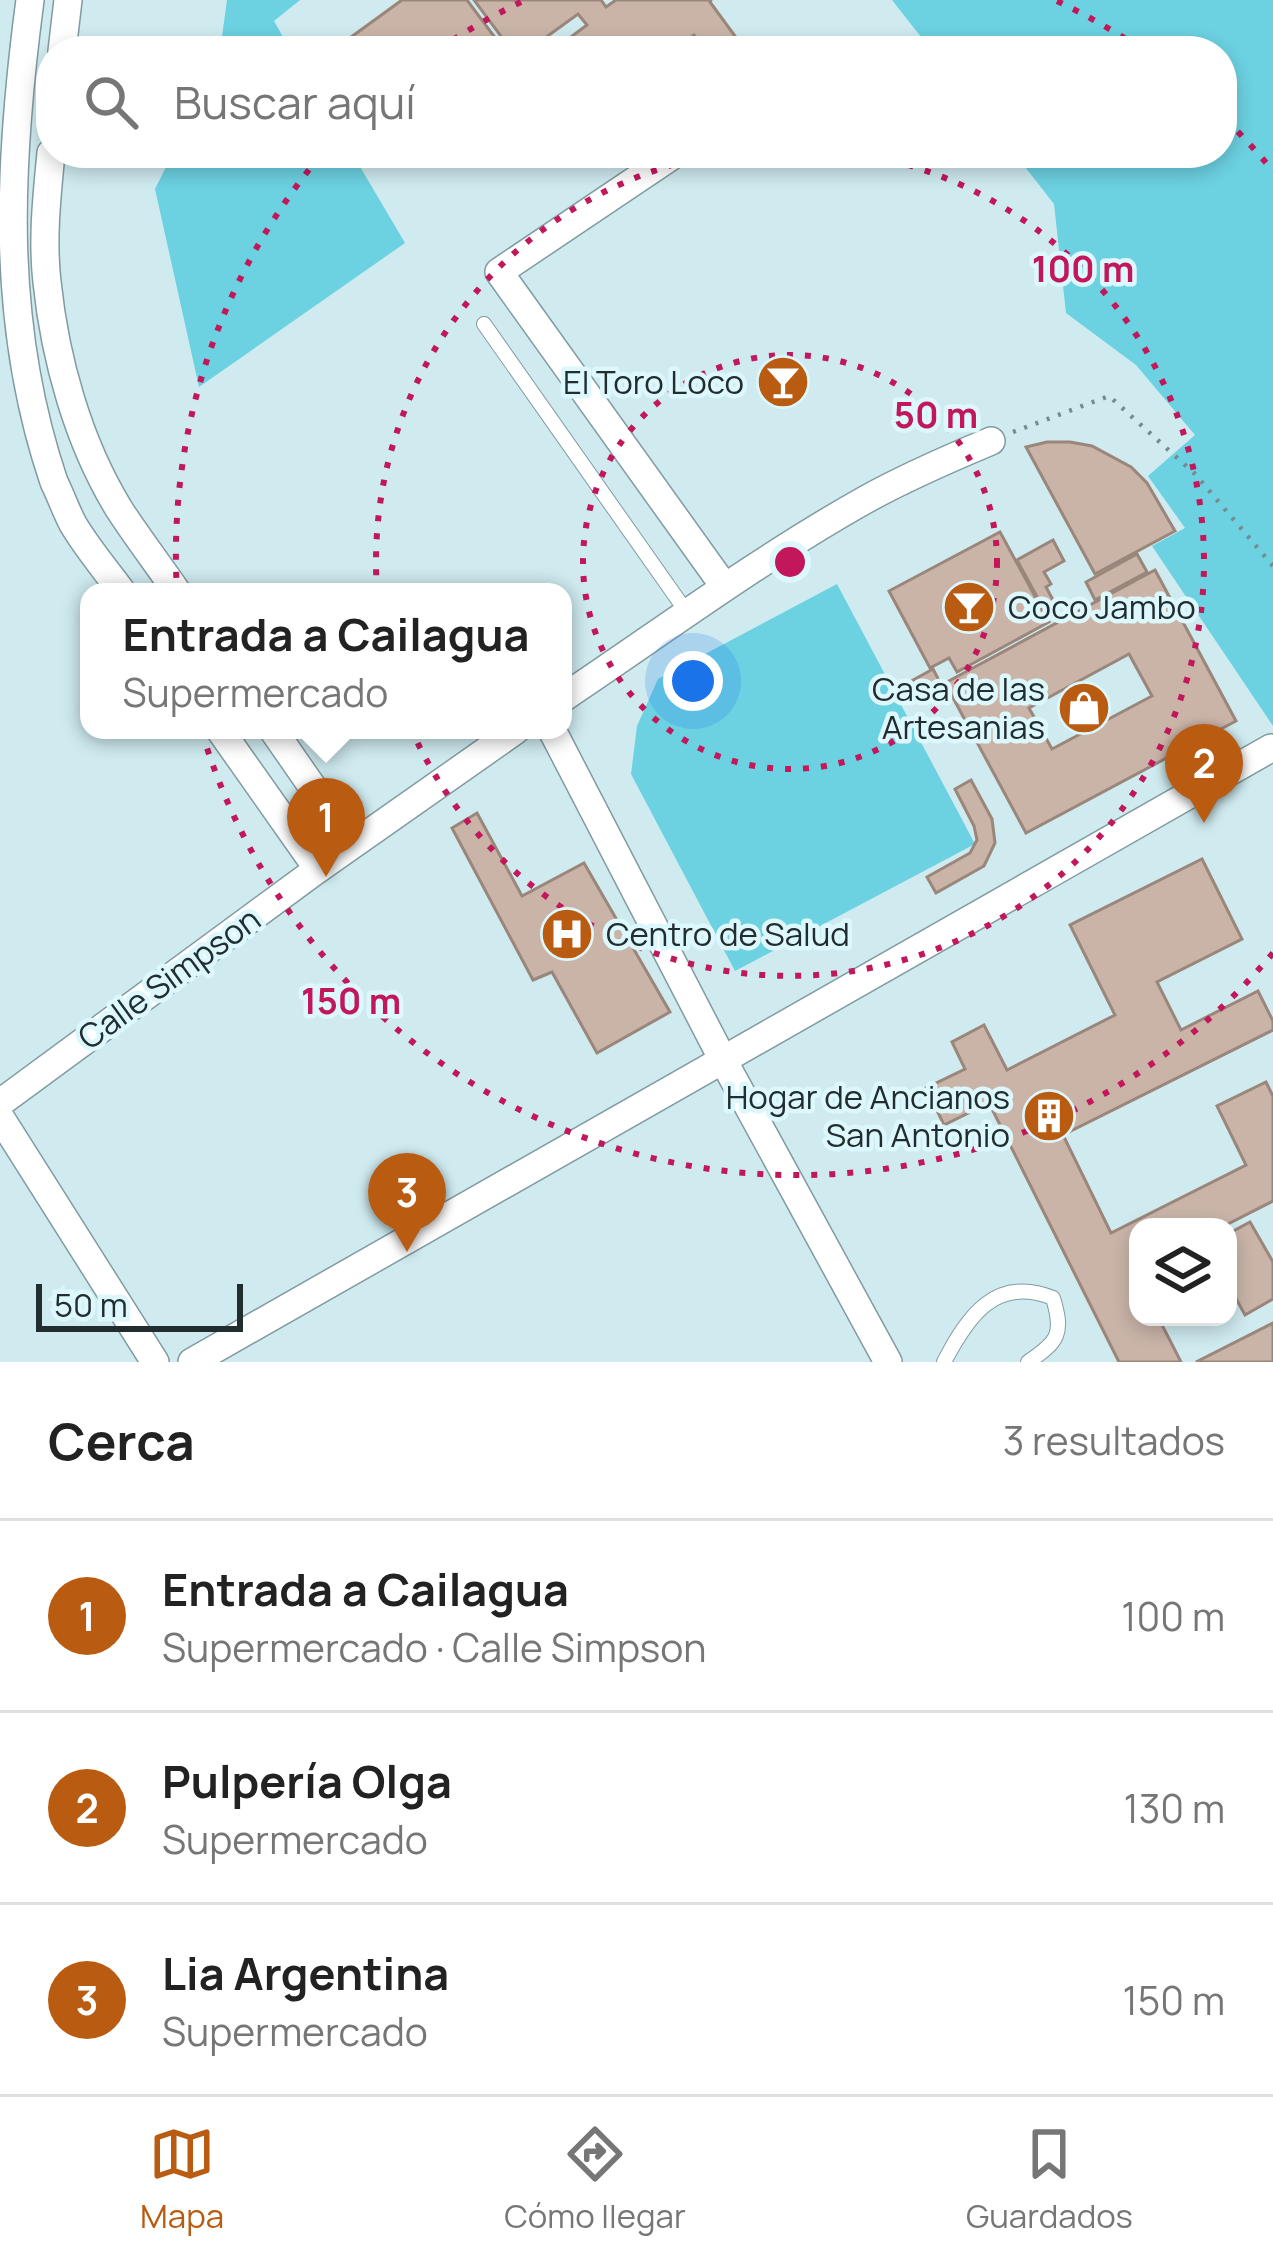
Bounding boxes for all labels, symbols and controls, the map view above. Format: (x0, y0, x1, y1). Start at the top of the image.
search box (36, 36, 1237, 168)
icon: search (78, 69, 144, 135)
text: Buscar aquí (174, 71, 416, 133)
text: 100 m (1032, 244, 1134, 293)
bar icon: El Toro Loco (755, 354, 811, 410)
place label: El Toro Loco (563, 359, 744, 404)
text: 50 m (894, 390, 978, 439)
centre of rings (769, 541, 811, 583)
bar icon: Coco Jambo (941, 579, 997, 635)
popup (80, 583, 572, 739)
place label: Coco Jambo (1008, 584, 1196, 629)
text: Entrada a Cailagua (123, 603, 529, 665)
your location (663, 651, 723, 711)
text: Supermercado (123, 665, 388, 719)
place label: Casa de las Artesanias (872, 666, 1045, 749)
shop icon: Casa de las Artesanias (1056, 680, 1112, 736)
pin: 2 (1165, 724, 1243, 823)
pin: 1 (287, 778, 365, 877)
street label: Calle Simpson (68, 896, 269, 1059)
hospital icon: Centro de Salud (539, 906, 595, 962)
place label: Centro de Salud (606, 911, 850, 956)
text: 150 m (301, 976, 401, 1025)
place label: Hogar de Ancianos San Antonio (726, 1074, 1010, 1157)
building icon: Hogar de Ancianos San Antonio (1021, 1088, 1077, 1144)
pin: 3 (368, 1153, 446, 1252)
map controls (1129, 1218, 1237, 1326)
button: layers (1129, 1218, 1237, 1326)
scale bar (36, 1278, 243, 1331)
text: 50 m (54, 1282, 128, 1327)
text: Cerca (48, 1406, 195, 1475)
text: 3 resultados (1003, 1413, 1225, 1467)
text: Entrada a Cailagua (162, 1558, 569, 1620)
text: 1 (78, 1589, 96, 1643)
text: 100 m (1121, 1589, 1225, 1643)
text: Supermercado · Calle Simpson (162, 1620, 707, 1674)
text: Pulpería Olga (162, 1750, 452, 1812)
text: 2 (75, 1781, 99, 1835)
text: 130 m (1124, 1781, 1225, 1835)
text: Supermercado (162, 1812, 428, 1866)
text: Lia Argentina (162, 1942, 449, 2004)
text: 3 (76, 1973, 98, 2027)
text: 150 m (1123, 1973, 1225, 2027)
text: Supermercado (162, 2004, 428, 2058)
tab: Mapa (140, 2121, 224, 2238)
tab: Cómo llegar (504, 2121, 686, 2238)
tab: Guardados (966, 2121, 1133, 2238)

